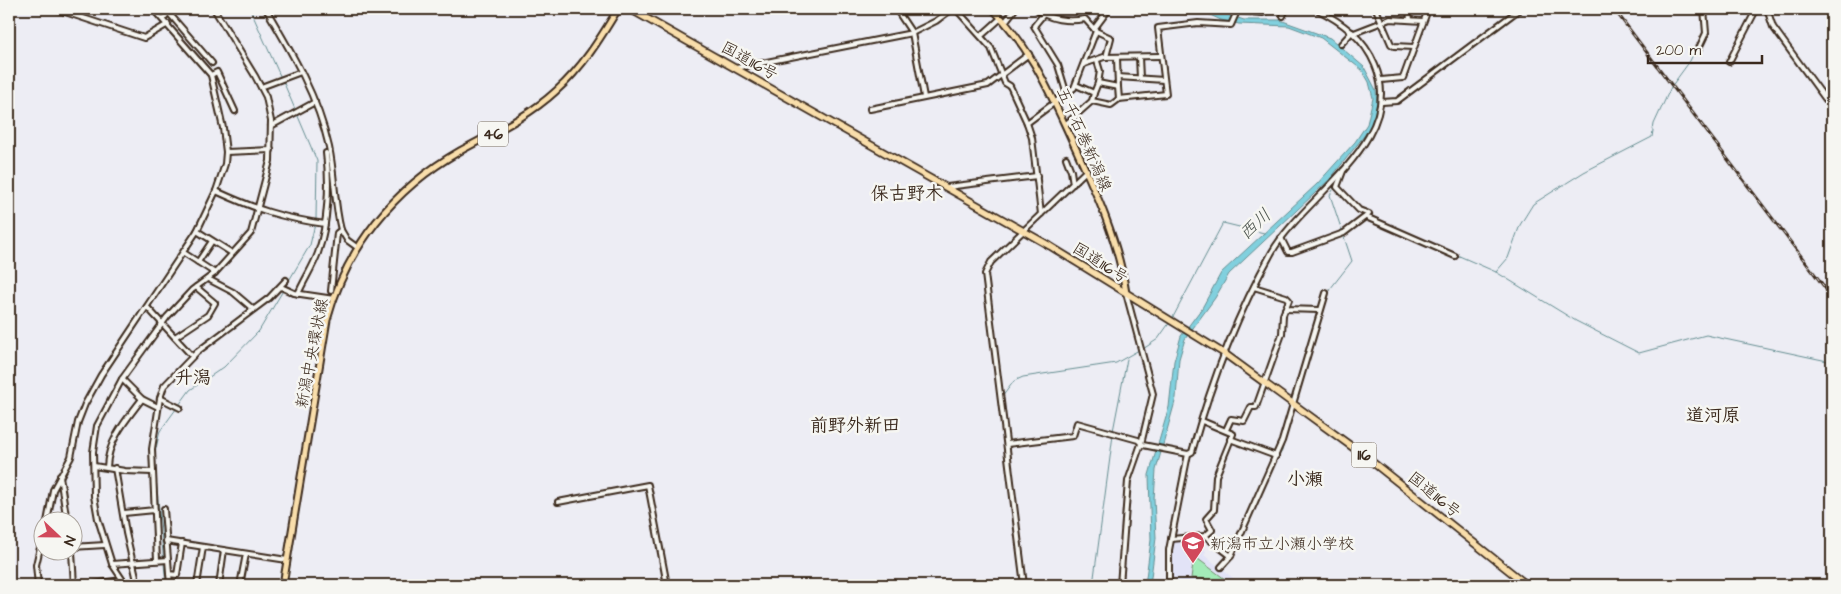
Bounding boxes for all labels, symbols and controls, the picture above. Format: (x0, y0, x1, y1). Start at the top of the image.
scale bar (1648, 32, 1762, 64)
street label: 国道116号 (717, 36, 782, 86)
text: 200 m (1656, 40, 1702, 61)
street label: 五千石巻新潟線 (1051, 84, 1117, 195)
road number: 46 (478, 122, 508, 146)
district label: 保古野木 (871, 181, 943, 206)
water label: 西川 (1234, 203, 1277, 246)
street label: 国道116号 (1068, 237, 1133, 289)
street label: 新潟中央環状線 (290, 296, 333, 410)
district label: 升潟 (175, 365, 211, 390)
district label: 道河原 (1686, 403, 1740, 428)
district label: 前野外新田 (810, 413, 900, 438)
road number: 116 (1352, 442, 1376, 468)
district label: 小瀬 (1287, 467, 1323, 492)
street label: 国道116号 (1403, 467, 1465, 523)
north arrow (32, 512, 82, 562)
school or university icon: 新潟市立小瀬小学校 (1180, 530, 1206, 564)
text: N (58, 533, 80, 549)
place label: 新潟市立小瀬小学校 (1210, 533, 1354, 555)

